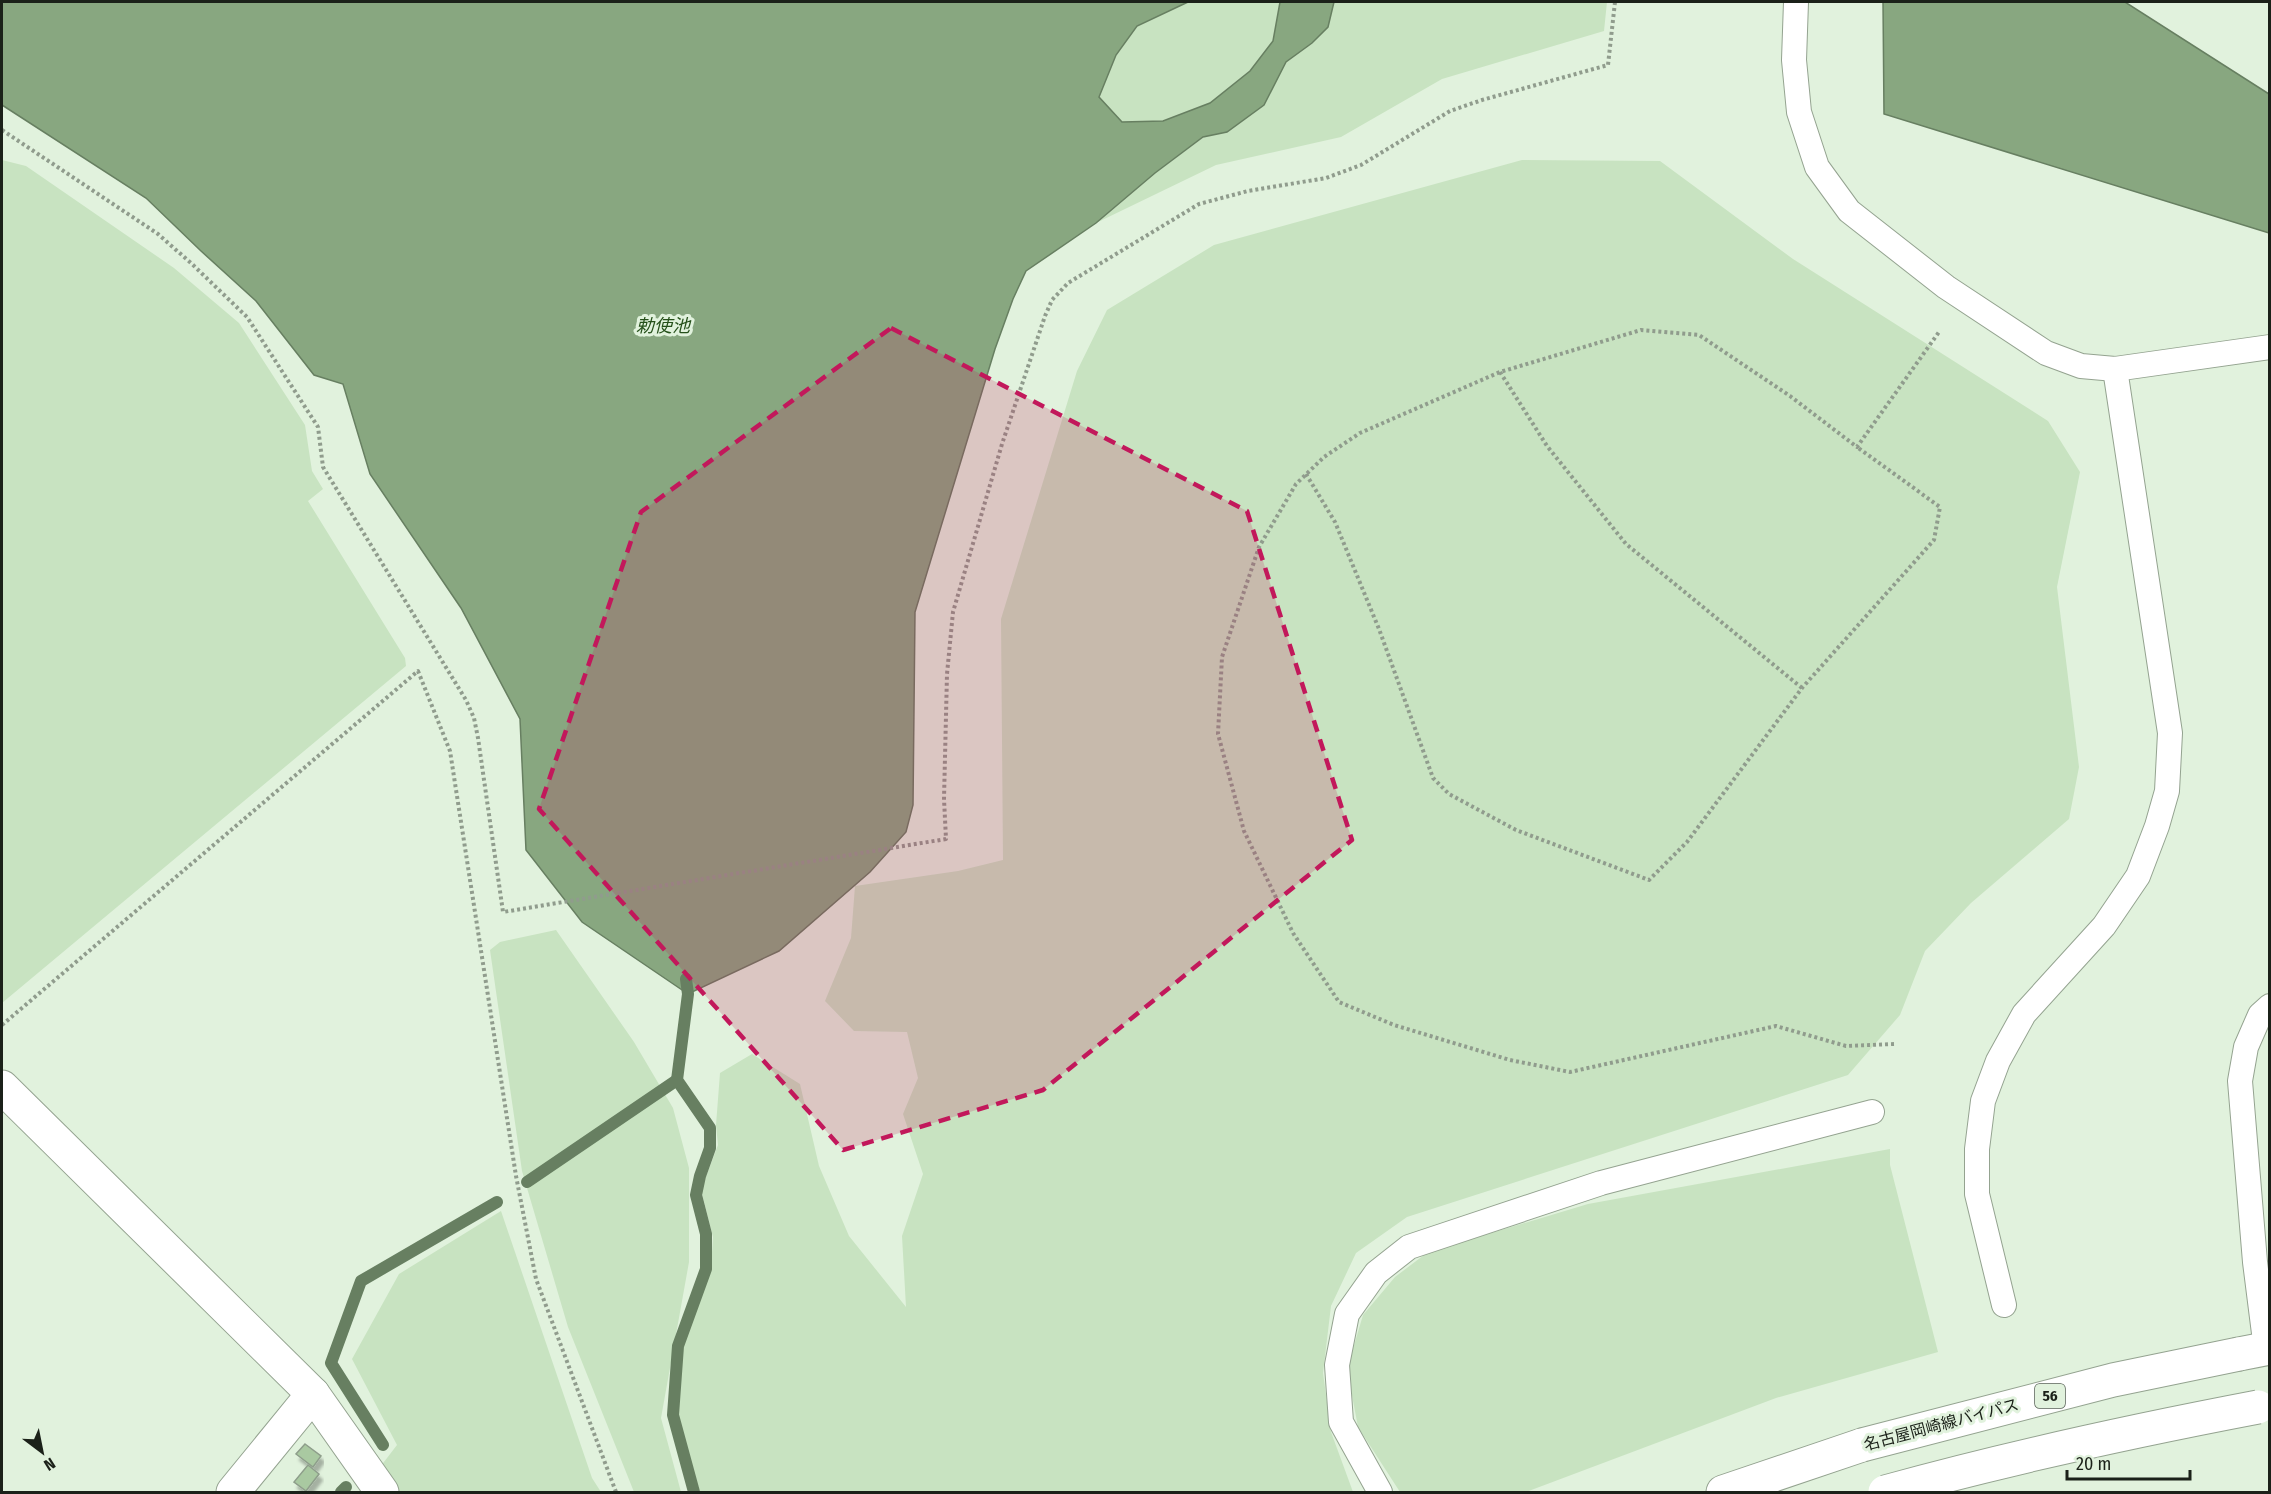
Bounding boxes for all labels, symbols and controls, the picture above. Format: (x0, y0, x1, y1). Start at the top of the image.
water label: 勅使池 (636, 315, 692, 337)
road number: 56 (2035, 1384, 2065, 1408)
street label: 名古屋岡崎線バイパス (1862, 1395, 2021, 1454)
north arrow (12, 1422, 72, 1482)
scale bar (2067, 1443, 2190, 1481)
text: 20 m (2076, 1453, 2111, 1475)
text: N (41, 1454, 59, 1475)

